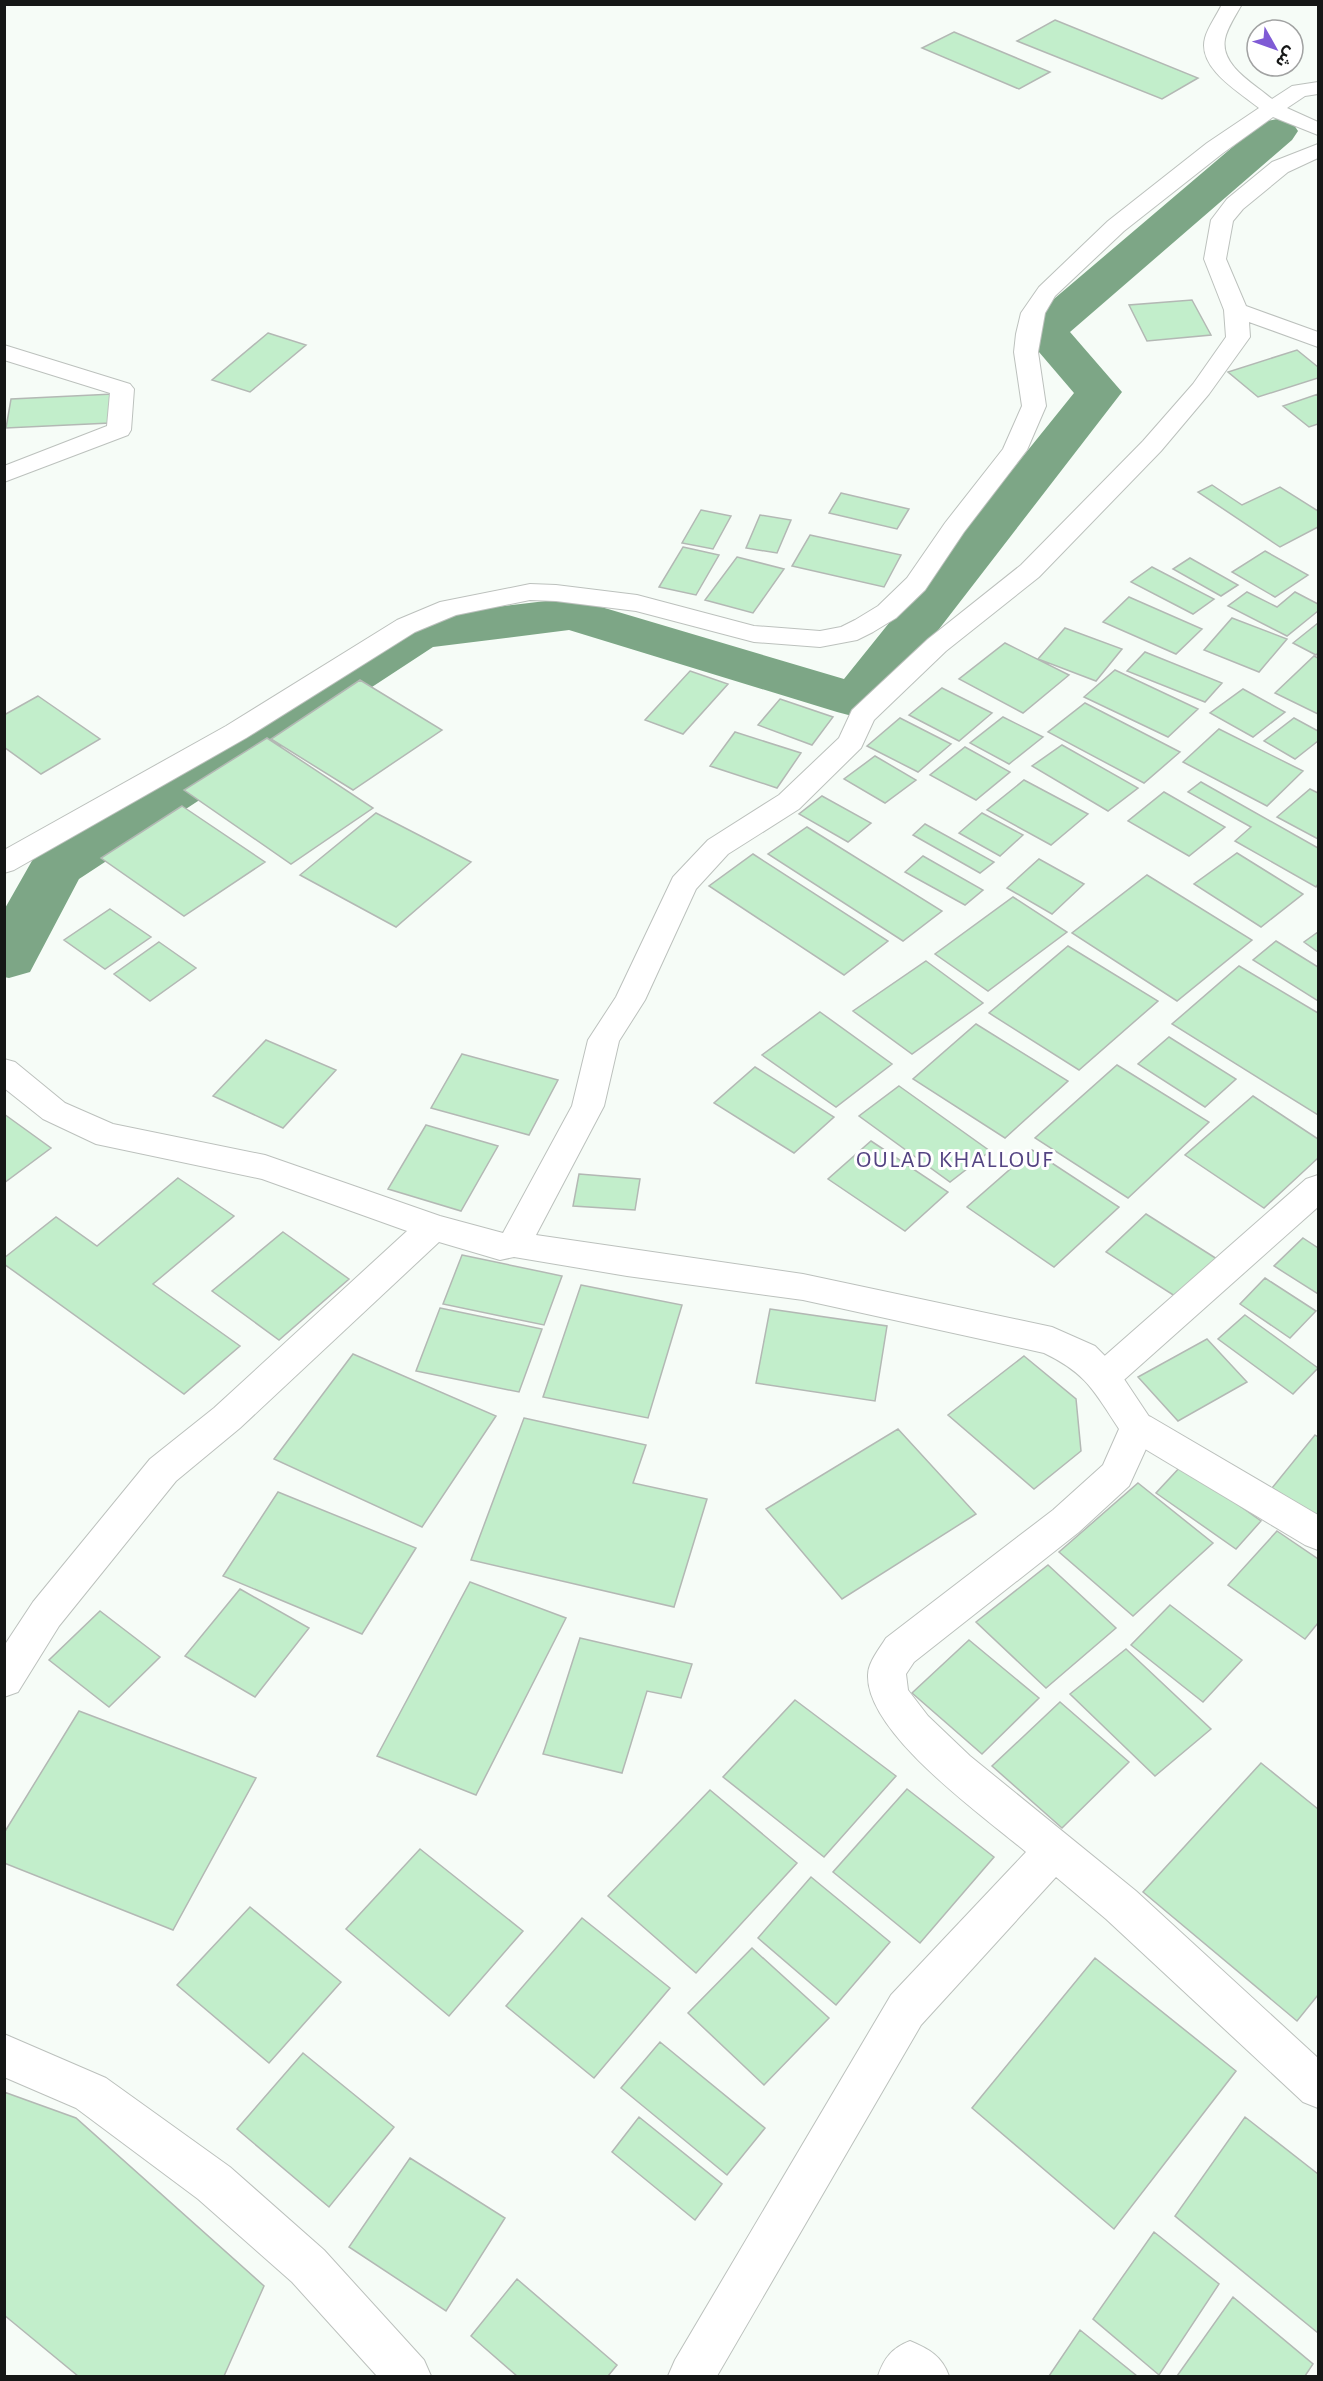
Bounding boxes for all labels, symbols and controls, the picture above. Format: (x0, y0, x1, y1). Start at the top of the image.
north arrow (1245, 18, 1305, 78)
text: ش (1272, 43, 1299, 71)
district label: OULAD KHALLOUF (856, 1148, 1054, 1172)

